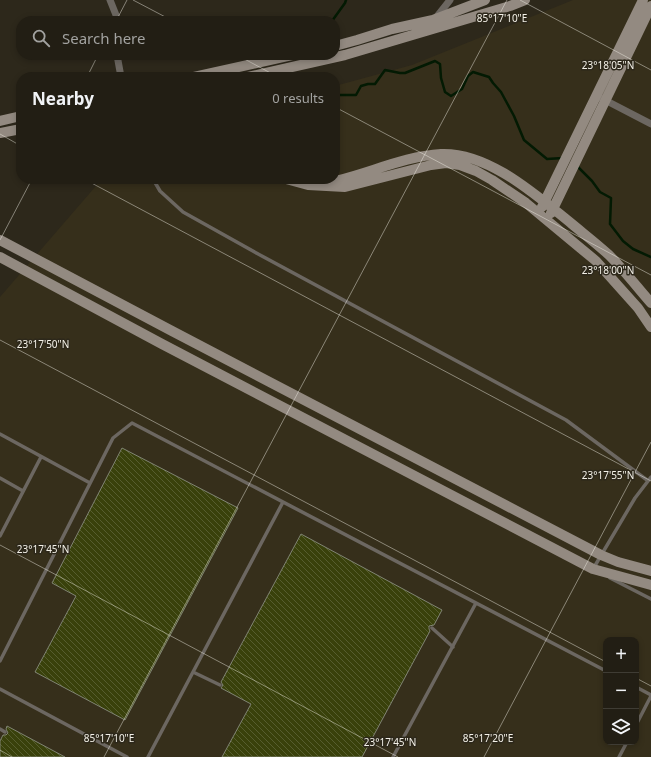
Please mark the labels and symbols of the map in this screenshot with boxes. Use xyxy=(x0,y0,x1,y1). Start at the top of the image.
text: 85°17'10"E xyxy=(477,11,527,25)
text: 23°18'05"N xyxy=(582,58,634,72)
text: 23°18'00"N xyxy=(582,263,634,277)
text: 23°17'50"N xyxy=(17,337,69,351)
text: 23°17'55"N xyxy=(582,468,634,482)
text: 23°17'45"N xyxy=(17,542,69,556)
text: 85°17'10"E xyxy=(84,731,134,745)
text: 85°17'20"E xyxy=(463,731,513,745)
text: 23°17'45"N xyxy=(364,735,416,749)

